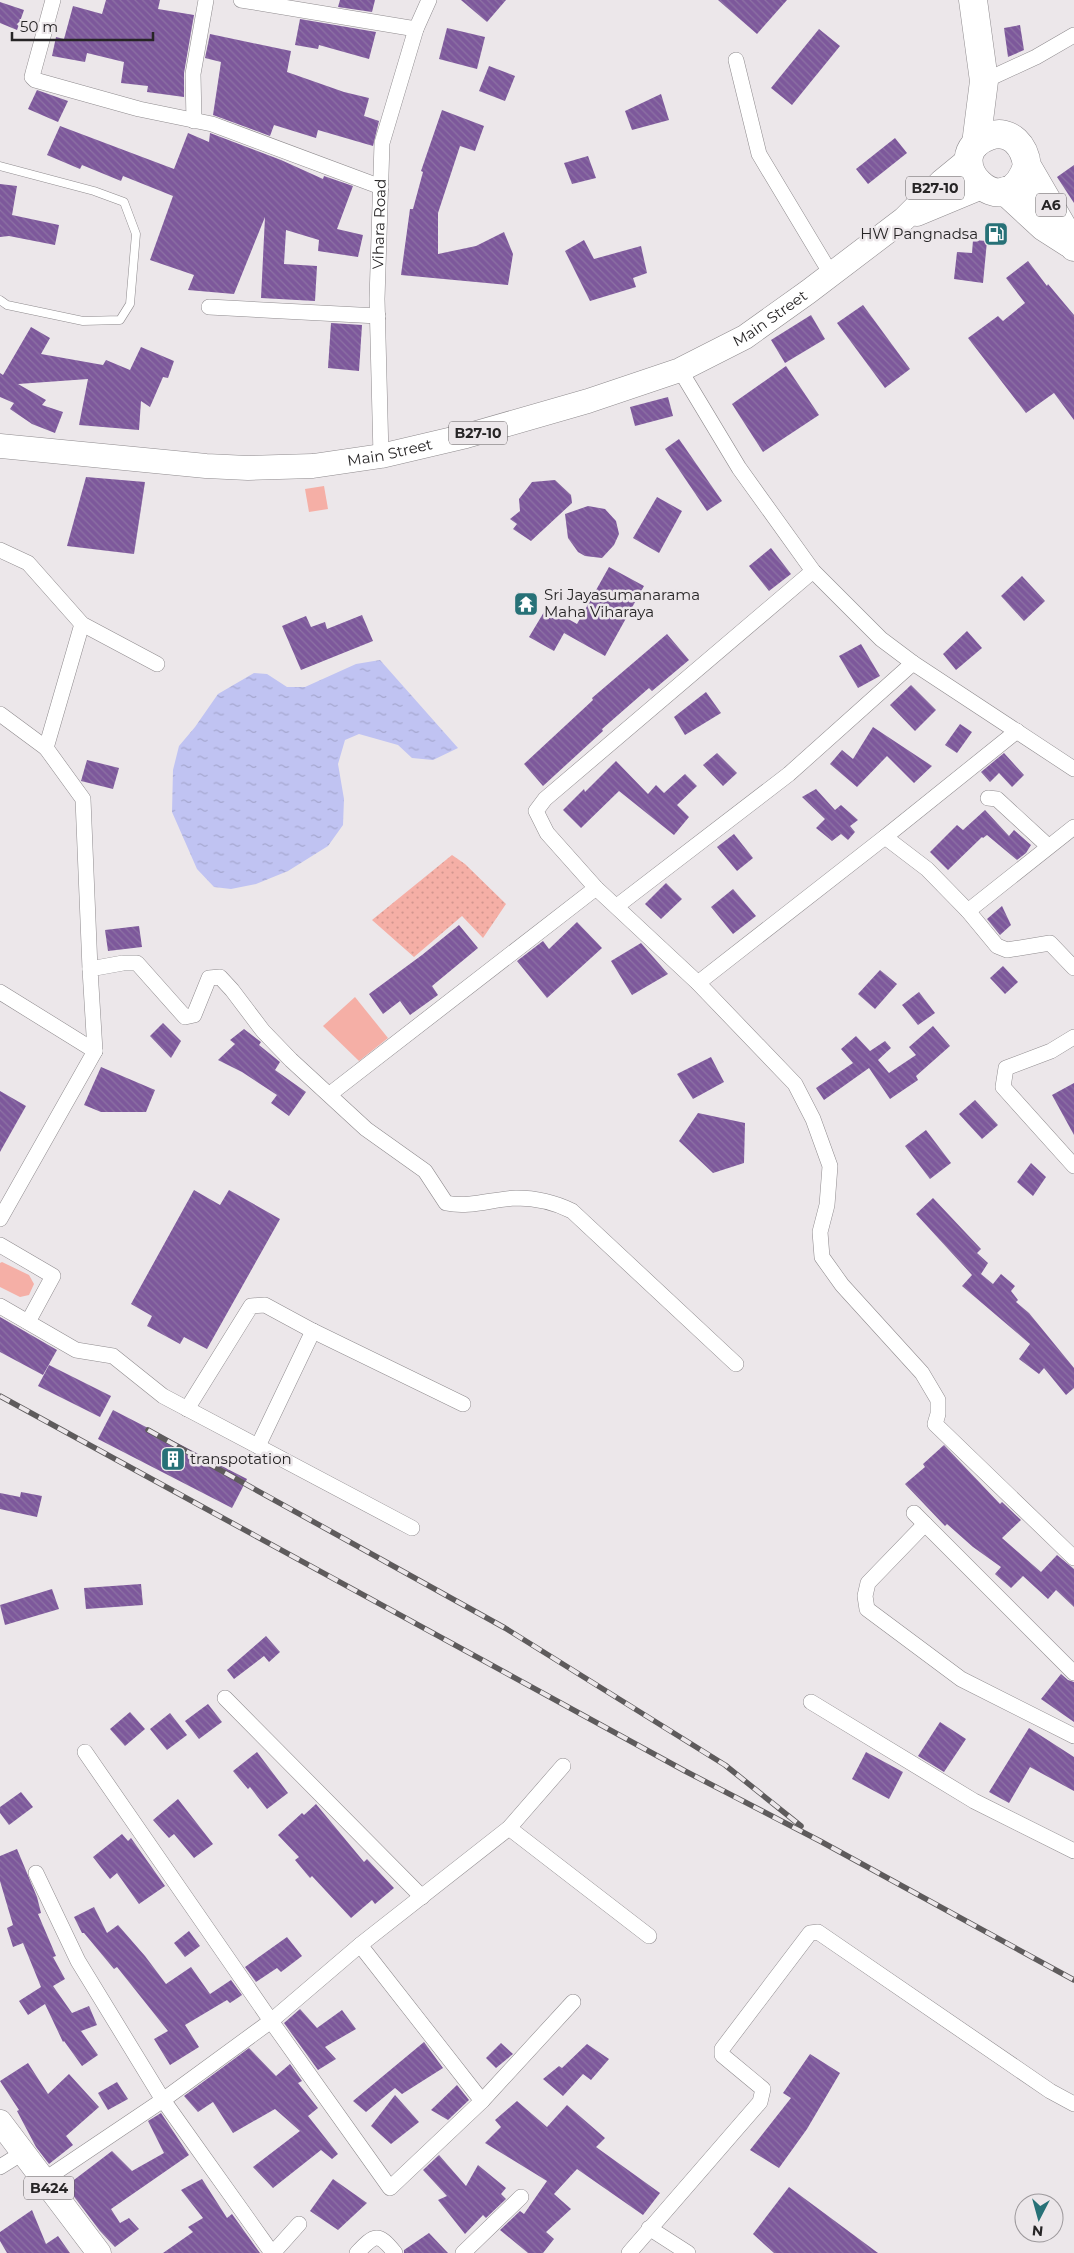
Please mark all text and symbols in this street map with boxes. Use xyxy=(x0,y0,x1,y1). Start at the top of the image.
scale bar xyxy=(12,10,154,42)
text: 50 m xyxy=(20,17,58,36)
road number: B27-10 xyxy=(906,177,964,200)
street label: Vihara Road xyxy=(368,178,390,270)
road number: A6 xyxy=(1036,194,1066,216)
fuel station icon: HW Pangnadsa xyxy=(983,221,1009,247)
place label: HW Pangnadsa xyxy=(860,224,978,243)
street label: Main Street xyxy=(729,286,811,351)
road number: B27-10 xyxy=(449,422,507,444)
street label: Main Street xyxy=(346,434,434,470)
place label: Sri Jayasumanarama Maha Viharaya xyxy=(544,585,700,621)
temple icon: Sri Jayasumanarama Maha Viharaya xyxy=(513,591,539,617)
building icon: transpotation xyxy=(160,1446,186,1472)
place label: transpotation xyxy=(190,1449,292,1468)
road number: B424 xyxy=(24,2176,74,2200)
north arrow xyxy=(1014,2193,1064,2243)
text: N xyxy=(1031,2221,1044,2240)

